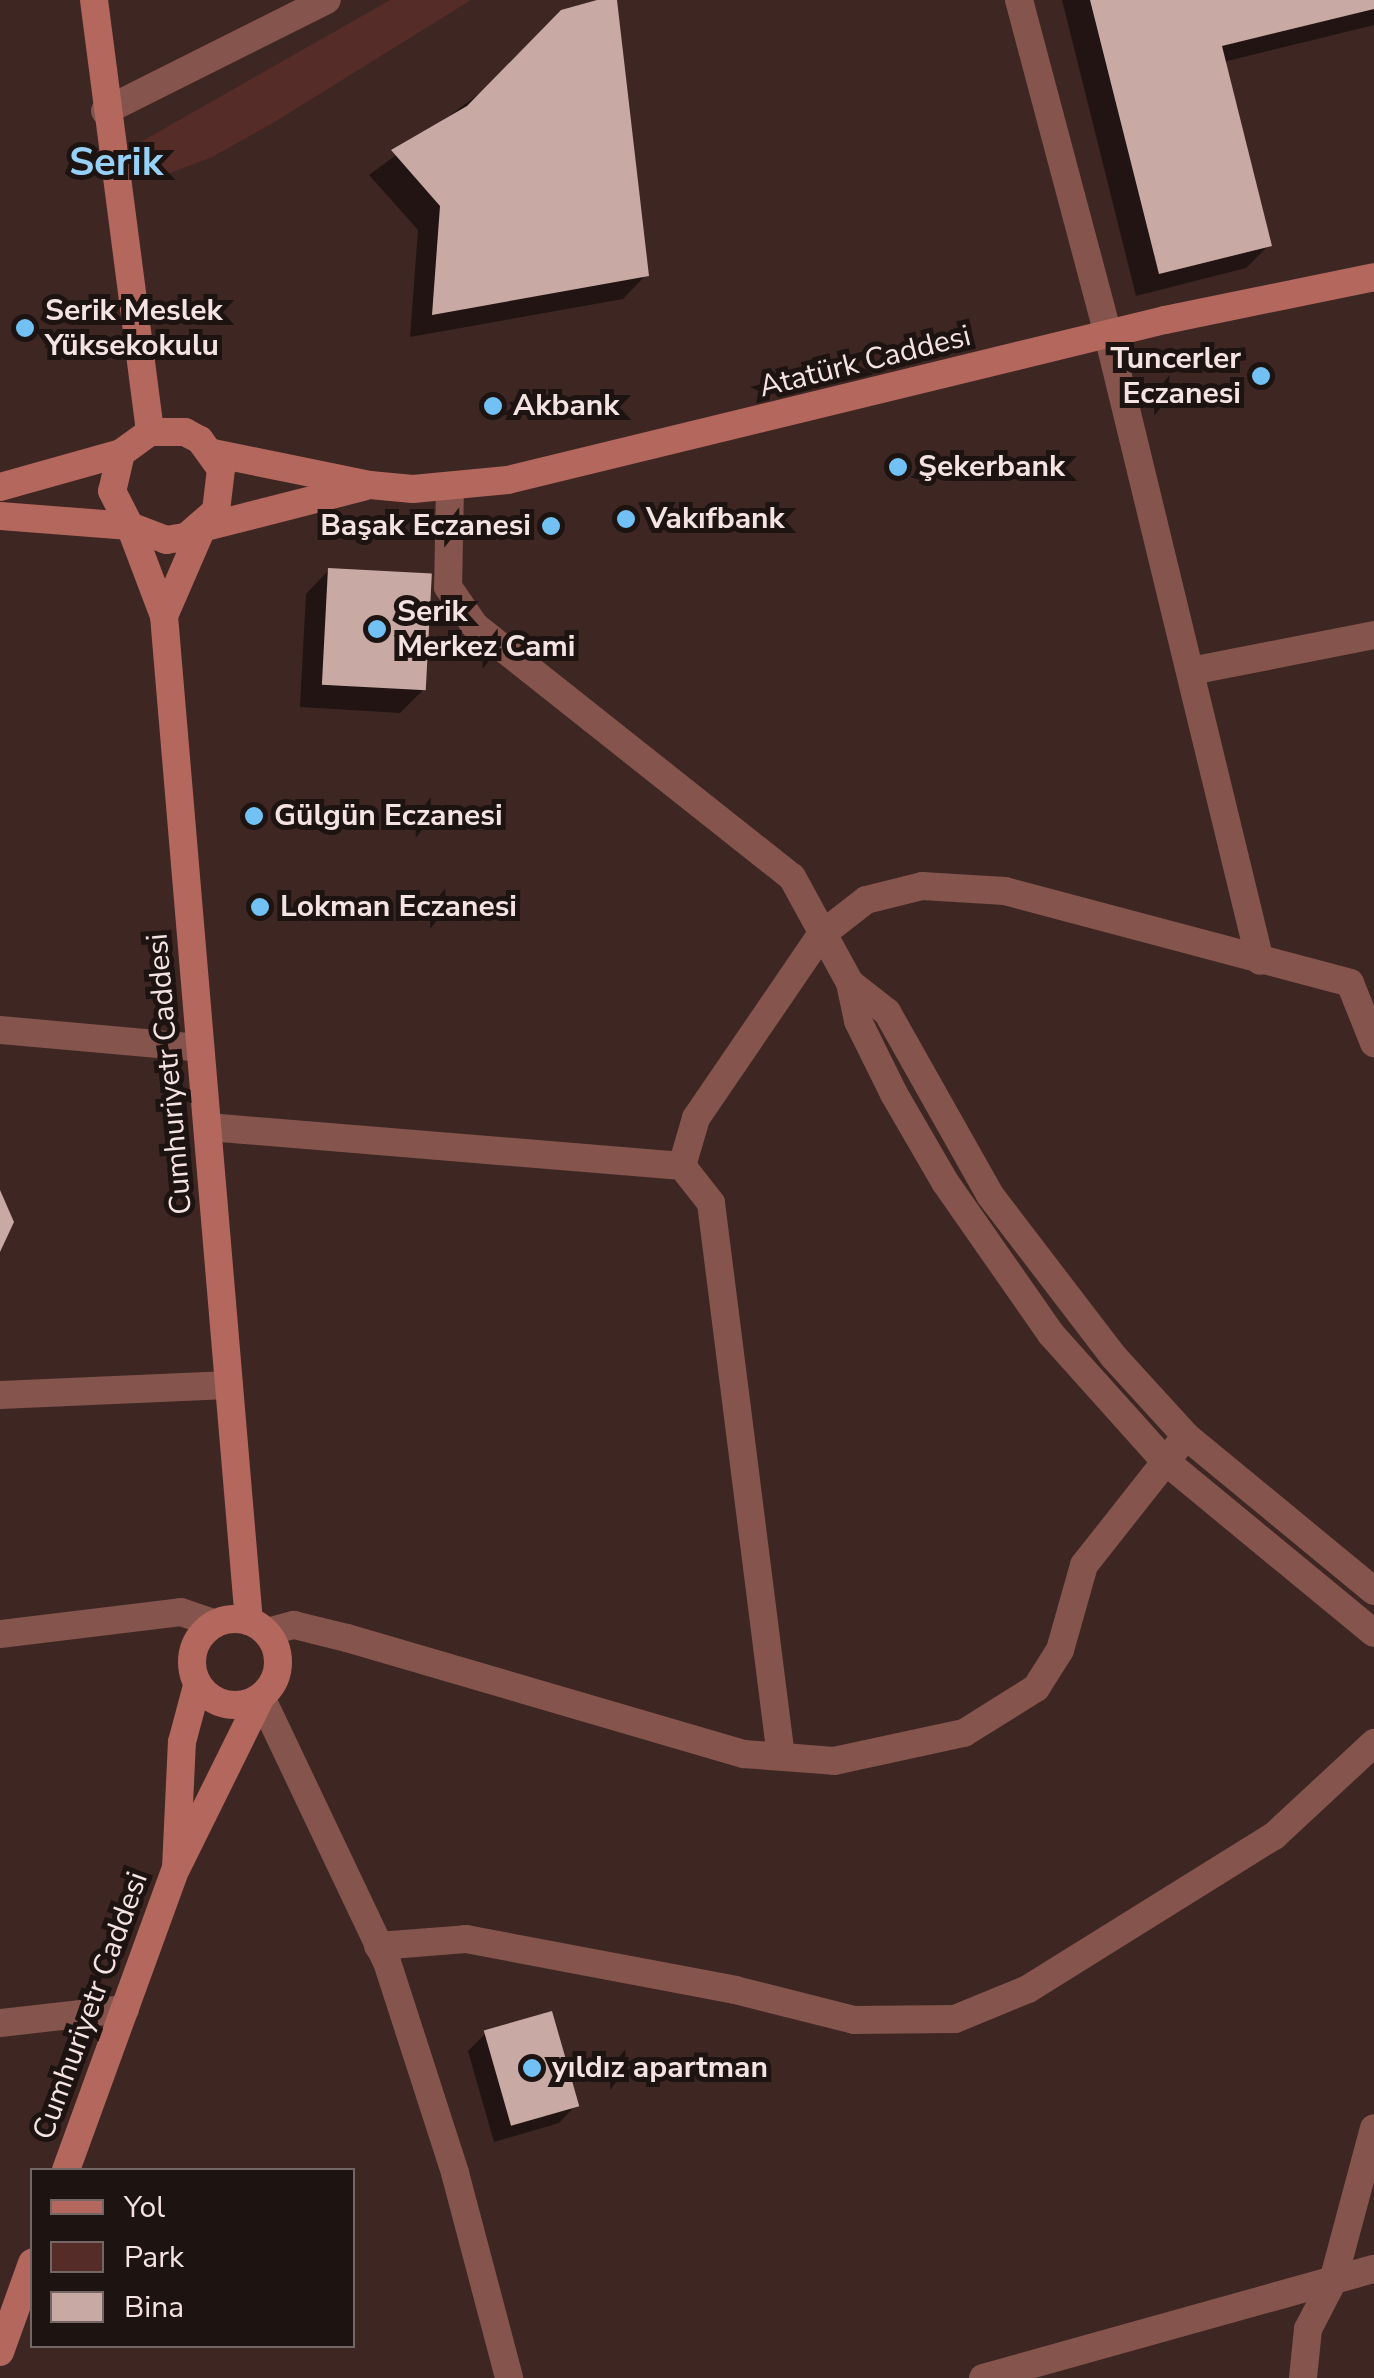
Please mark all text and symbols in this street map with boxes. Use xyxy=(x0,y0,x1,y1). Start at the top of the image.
district label: Serik xyxy=(69,138,163,186)
place label: Serik Meslek Yüksekokulu xyxy=(45,293,222,364)
marker: Serik Meslek Yüksekokulu xyxy=(14,317,36,339)
street label: Atatürk Caddesi xyxy=(756,318,974,406)
place label: Tuncerler Eczanesi xyxy=(1110,341,1241,412)
marker: Tuncerler Eczanesi xyxy=(1250,365,1272,387)
place label: Akbank xyxy=(513,388,619,424)
marker: Akbank xyxy=(482,395,504,417)
place label: Şekerbank xyxy=(918,449,1065,485)
marker: Şekerbank xyxy=(887,456,909,478)
place label: Vakıfbank xyxy=(646,501,785,537)
place label: Başak Eczanesi xyxy=(320,508,531,544)
marker: Vakıfbank xyxy=(615,508,637,530)
marker: Başak Eczanesi xyxy=(540,515,562,537)
place label: Serik Merkez Cami xyxy=(397,594,575,664)
marker: Serik Merkez Cami xyxy=(366,618,388,640)
place label: Gülgün Eczanesi xyxy=(274,798,503,834)
marker: Gülgün Eczanesi xyxy=(243,805,265,827)
place label: Lokman Eczanesi xyxy=(280,889,517,925)
marker: Lokman Eczanesi xyxy=(249,896,271,918)
street label: Cumhuriyetr Caddesi xyxy=(140,932,200,1216)
street label: Cumhuriyetr Caddesi xyxy=(26,1867,156,2145)
place label: yıldız apartman xyxy=(552,2050,768,2086)
marker: yıldız apartman xyxy=(521,2057,543,2079)
legend xyxy=(30,2168,355,2348)
text: Yol xyxy=(124,2187,165,2228)
text: Park xyxy=(124,2237,184,2278)
text: Bina xyxy=(124,2287,184,2328)

